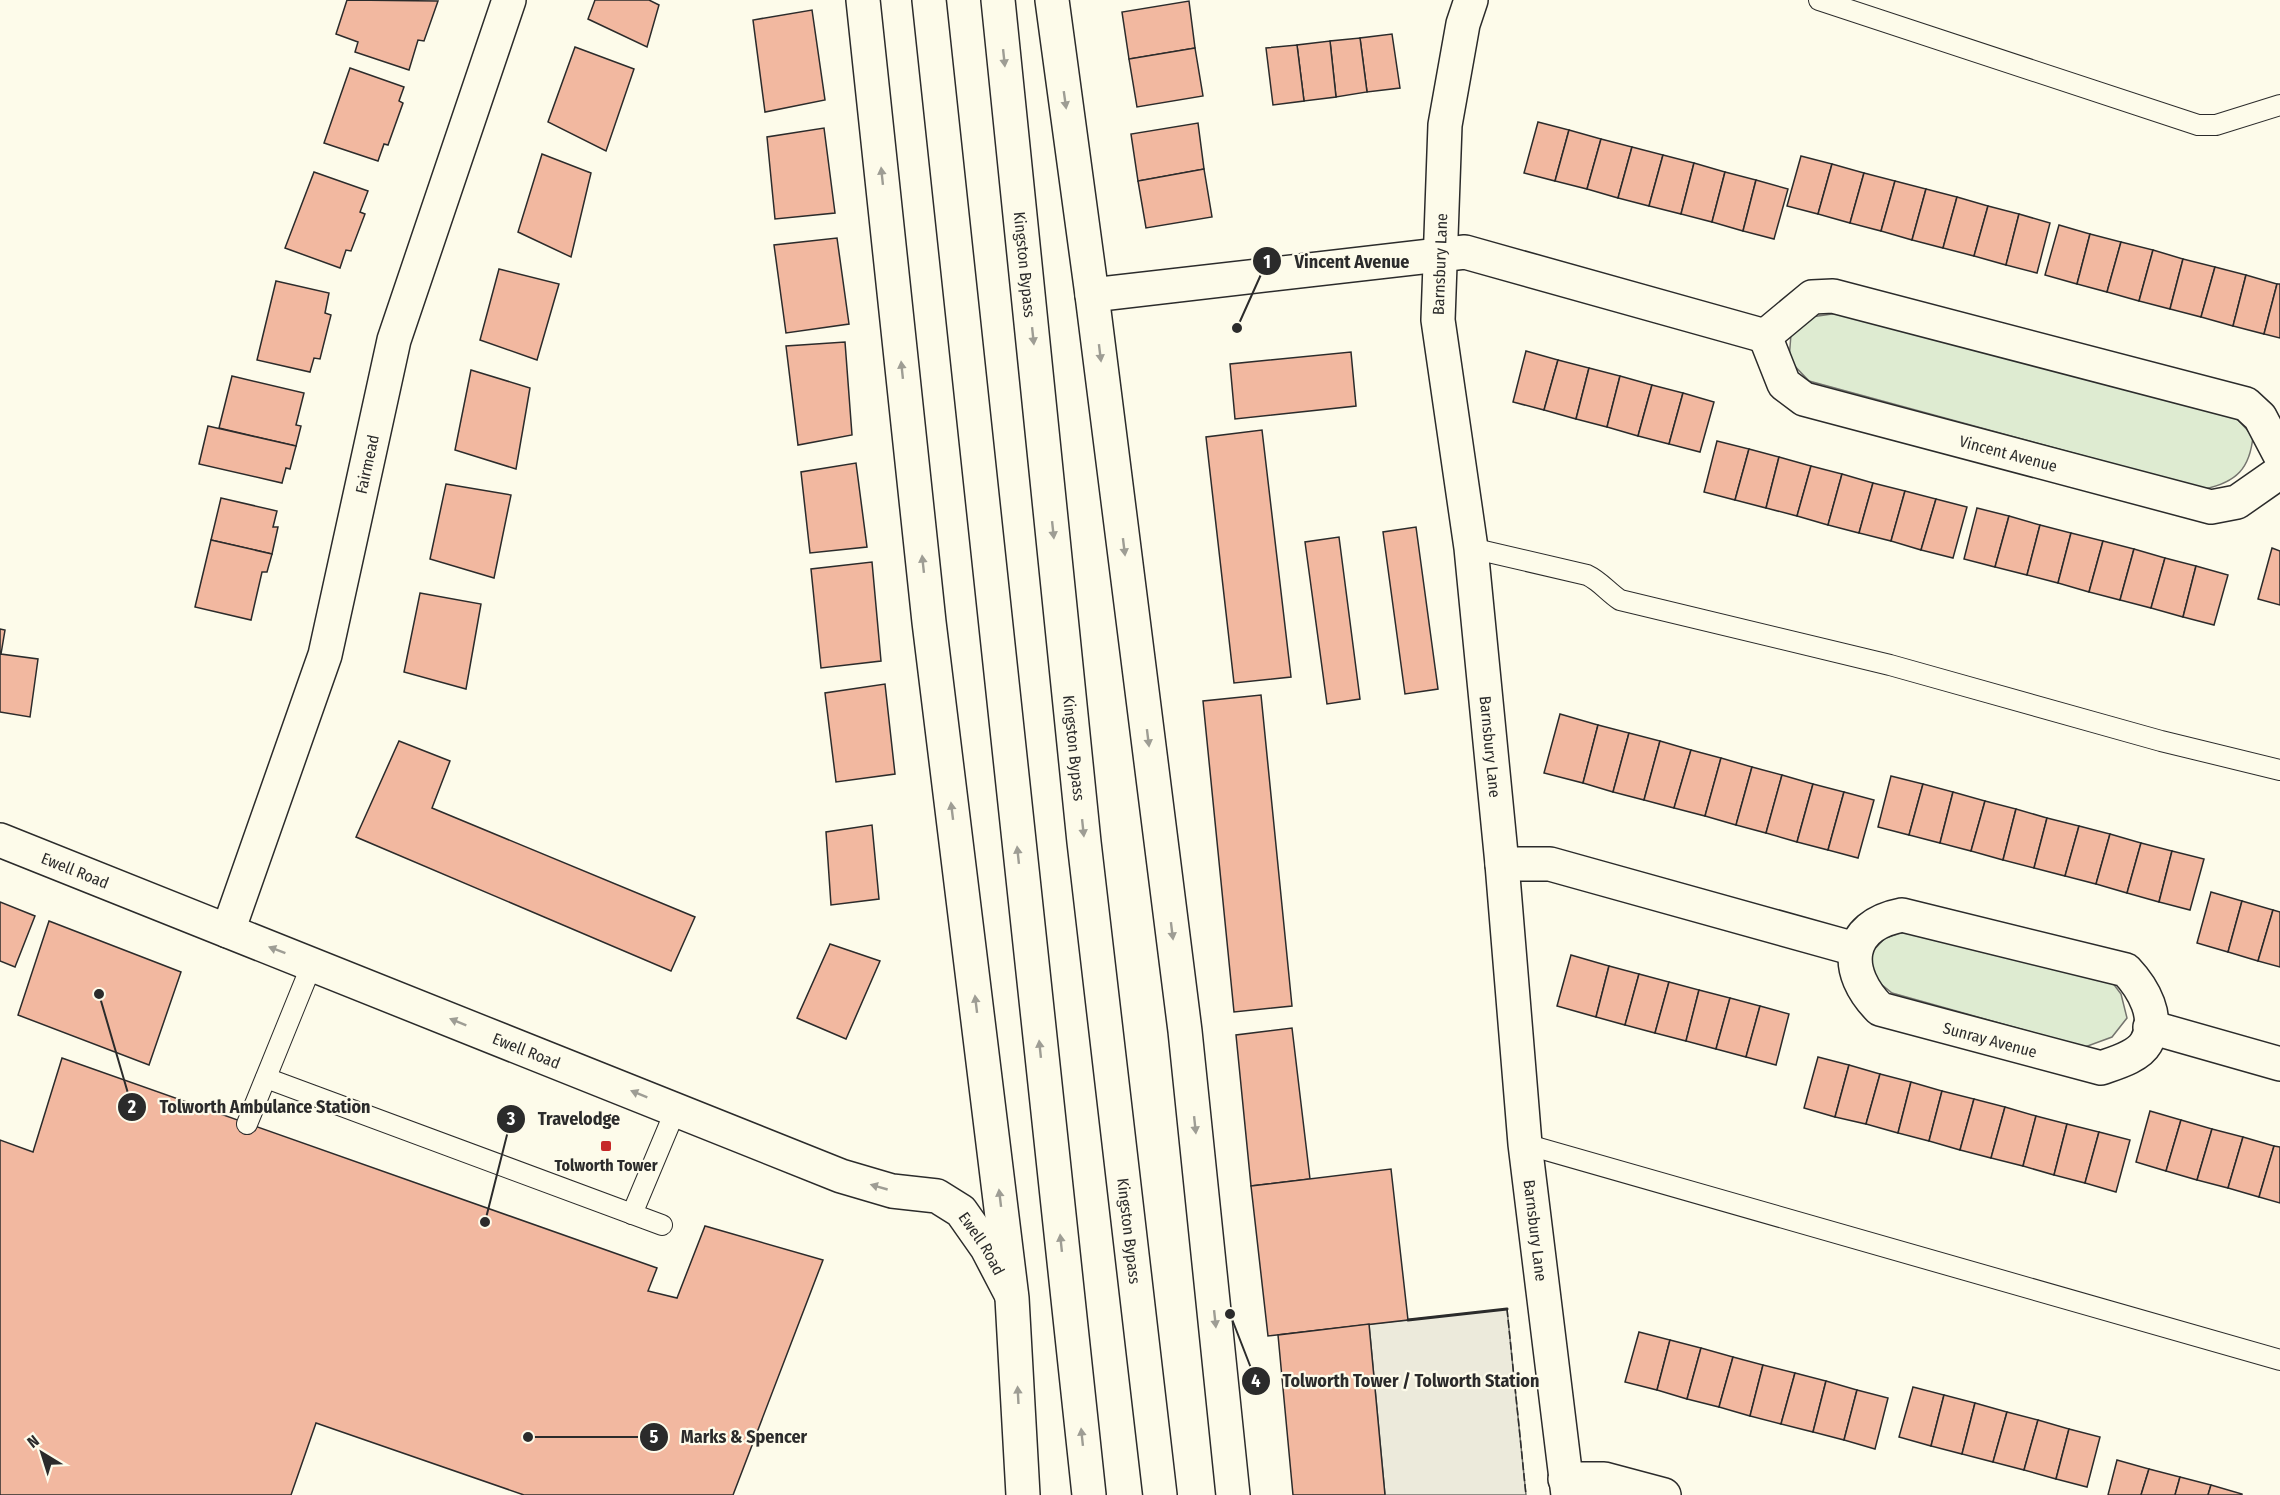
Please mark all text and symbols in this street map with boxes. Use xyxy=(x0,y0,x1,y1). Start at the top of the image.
one-way arrow xyxy=(1000,49,1009,68)
one-way arrow xyxy=(1061,90,1070,109)
one-way arrow xyxy=(877,167,887,186)
street label: Kingston Bypass xyxy=(1010,211,1040,319)
street label: Barnsbury Lane xyxy=(1429,213,1451,315)
callout: Vincent Avenue xyxy=(1252,243,1421,279)
text: 1 xyxy=(1263,251,1271,273)
text: Vincent Avenue xyxy=(1294,251,1409,273)
one-way arrow xyxy=(1029,326,1038,345)
one-way arrow xyxy=(1095,344,1104,363)
one-way arrow xyxy=(897,360,907,379)
street label: Vincent Avenue xyxy=(1957,431,2059,475)
street label: Fairmead xyxy=(351,433,383,495)
one-way arrow xyxy=(1048,520,1058,539)
one-way arrow xyxy=(1119,537,1128,556)
one-way arrow xyxy=(918,554,928,573)
street label: Kingston Bypass xyxy=(1060,694,1089,802)
street label: Barnsbury Lane xyxy=(1476,695,1505,798)
one-way arrow xyxy=(1143,728,1153,747)
one-way arrow xyxy=(948,801,957,820)
one-way arrow xyxy=(1078,819,1088,838)
one-way arrow xyxy=(1014,846,1023,865)
street label: Ewell Road xyxy=(39,848,112,892)
one-way arrow xyxy=(1168,922,1177,941)
one-way arrow xyxy=(267,945,285,955)
one-way arrow xyxy=(972,995,981,1014)
one-way arrow xyxy=(449,1017,467,1026)
street label: Sunray Avenue xyxy=(1941,1018,2039,1062)
street label: Ewell Road xyxy=(490,1028,563,1072)
one-way arrow xyxy=(1035,1040,1045,1059)
callout: Tolworth Ambulance Station xyxy=(117,1089,383,1125)
one-way arrow xyxy=(630,1089,648,1098)
text: 2 xyxy=(127,1096,136,1118)
text: Tolworth Ambulance Station xyxy=(159,1096,371,1118)
callout: Travelodge xyxy=(496,1101,632,1137)
text: 3 xyxy=(506,1108,516,1130)
text: Travelodge xyxy=(538,1108,620,1130)
one-way arrow xyxy=(1190,1115,1200,1134)
marker: Tolworth Tower xyxy=(599,1139,613,1153)
place label: Tolworth Tower xyxy=(554,1156,658,1175)
street label: Kingston Bypass xyxy=(1114,1177,1145,1285)
street label: Barnsbury Lane xyxy=(1520,1179,1551,1282)
one-way arrow xyxy=(870,1182,888,1191)
one-way arrow xyxy=(995,1188,1005,1207)
street label: Ewell Road xyxy=(955,1208,1009,1278)
one-way arrow xyxy=(1056,1233,1066,1252)
one-way arrow xyxy=(1210,1309,1220,1328)
callout: Tolworth Tower / Tolworth Station xyxy=(1241,1363,1551,1399)
text: 4 xyxy=(1251,1370,1261,1392)
text: Tolworth Tower / Tolworth Station xyxy=(1283,1370,1539,1392)
one-way arrow xyxy=(1013,1385,1023,1404)
callout: Marks & Spencer xyxy=(639,1419,819,1455)
north arrow xyxy=(12,1423,72,1483)
text: 5 xyxy=(650,1426,659,1448)
text: Marks & Spencer xyxy=(681,1426,808,1448)
one-way arrow xyxy=(1078,1427,1087,1446)
text: N xyxy=(23,1431,43,1452)

